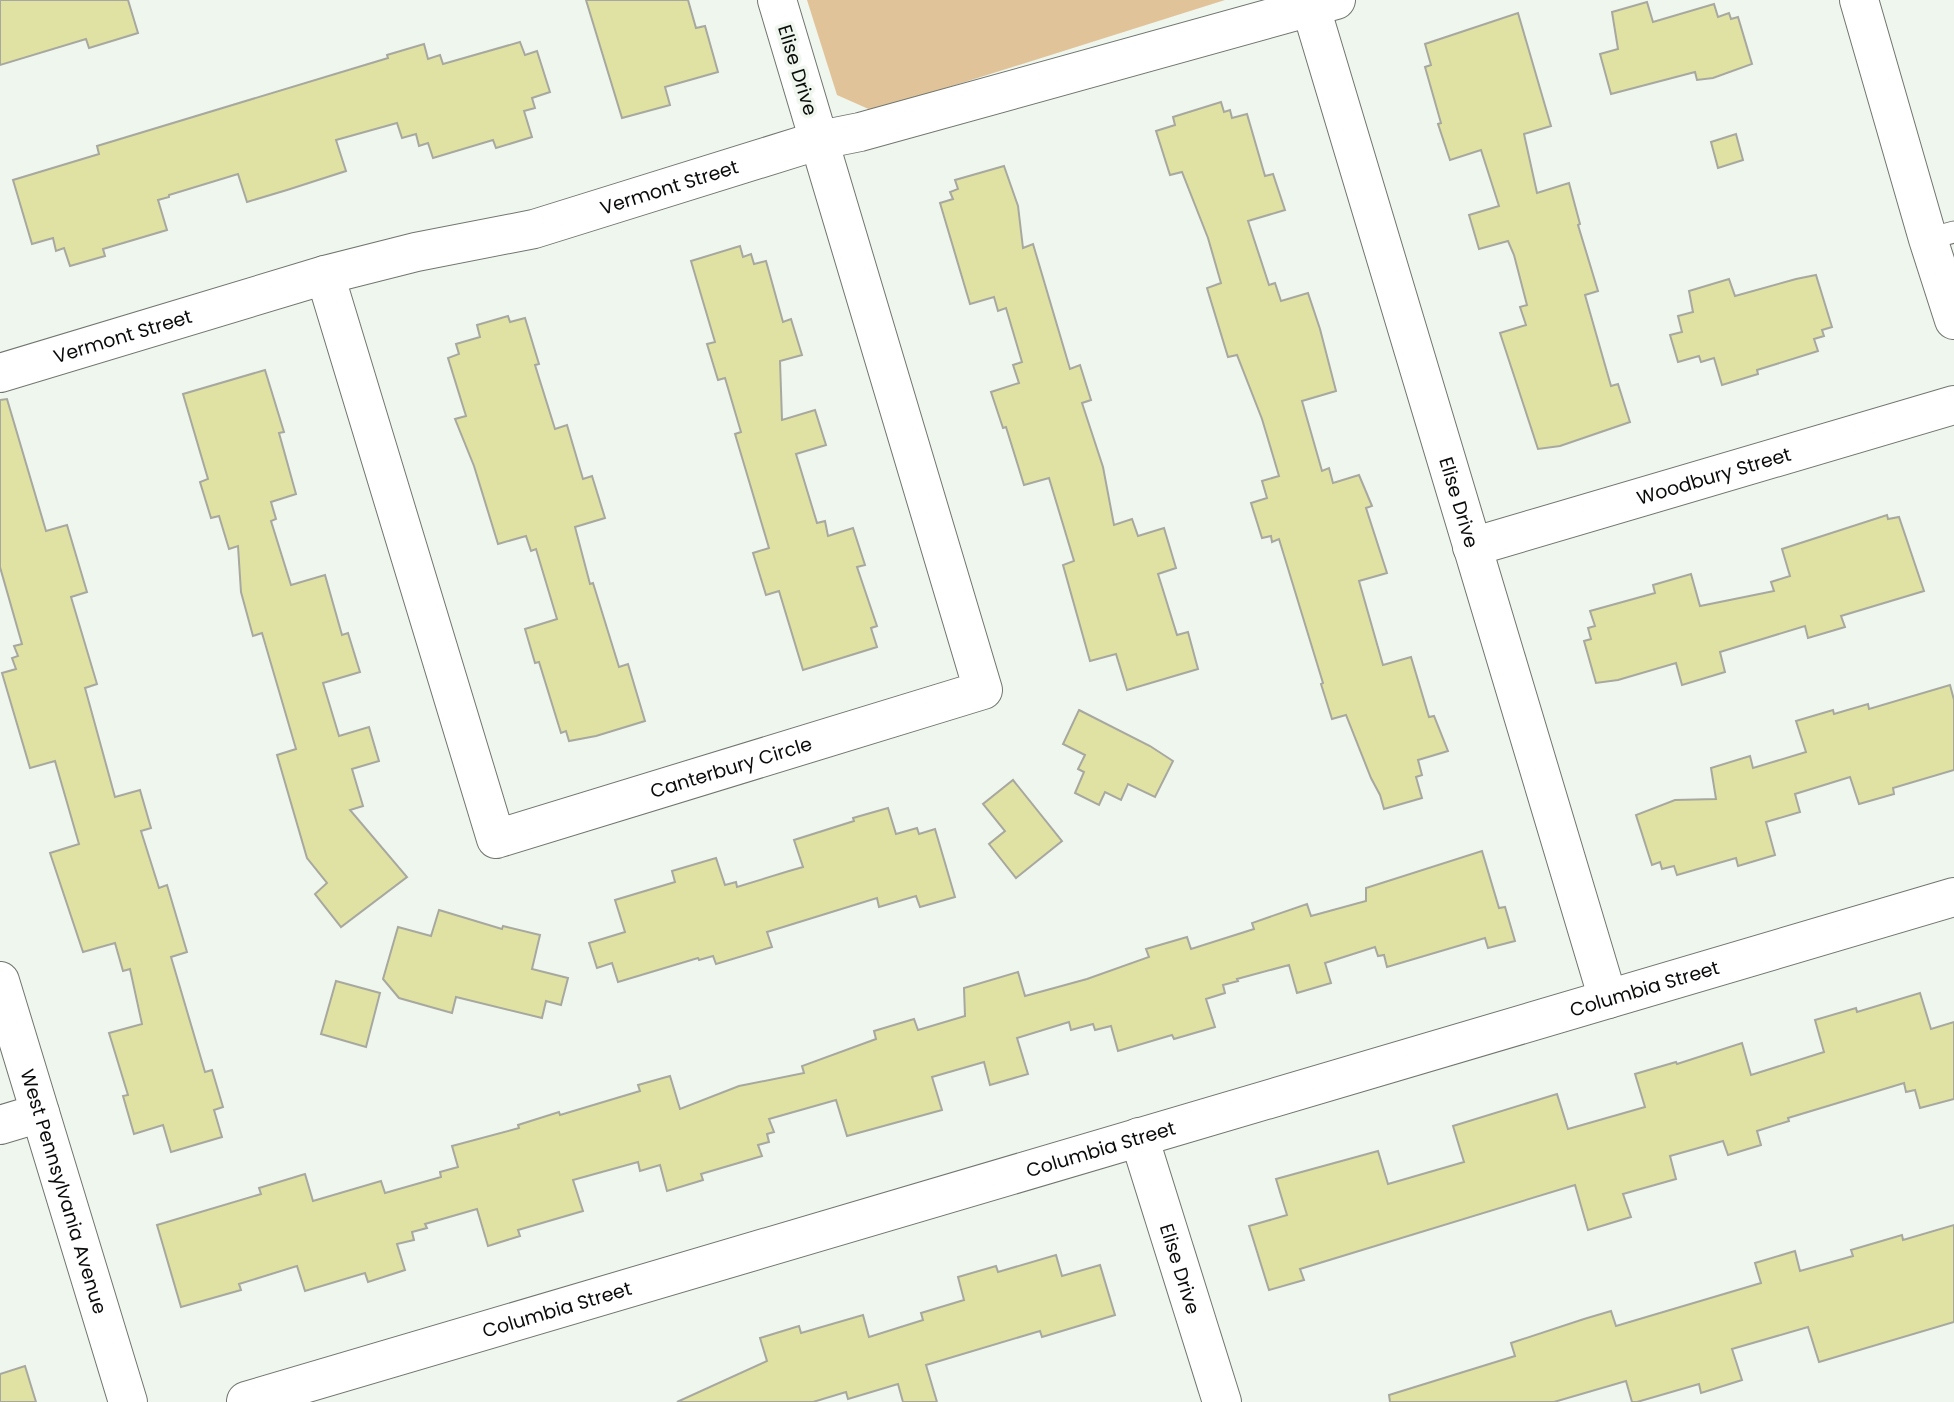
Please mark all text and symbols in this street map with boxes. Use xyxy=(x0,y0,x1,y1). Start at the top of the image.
street label: Elise Drive xyxy=(771,21,824,119)
street label: Vermont Street xyxy=(597,153,742,222)
street label: Vermont Street xyxy=(50,303,195,370)
street label: Woodbury Street xyxy=(1634,441,1794,512)
street label: Elise Drive xyxy=(1432,454,1485,551)
street label: Canterbury Circle xyxy=(647,730,815,805)
street label: Columbia Street xyxy=(1567,954,1722,1024)
street label: West Pennsylvania Avenue xyxy=(14,1066,113,1317)
street label: Columbia Street xyxy=(1023,1114,1179,1184)
street label: Elise Drive xyxy=(1153,1220,1207,1318)
street label: Columbia Street xyxy=(479,1275,635,1345)

